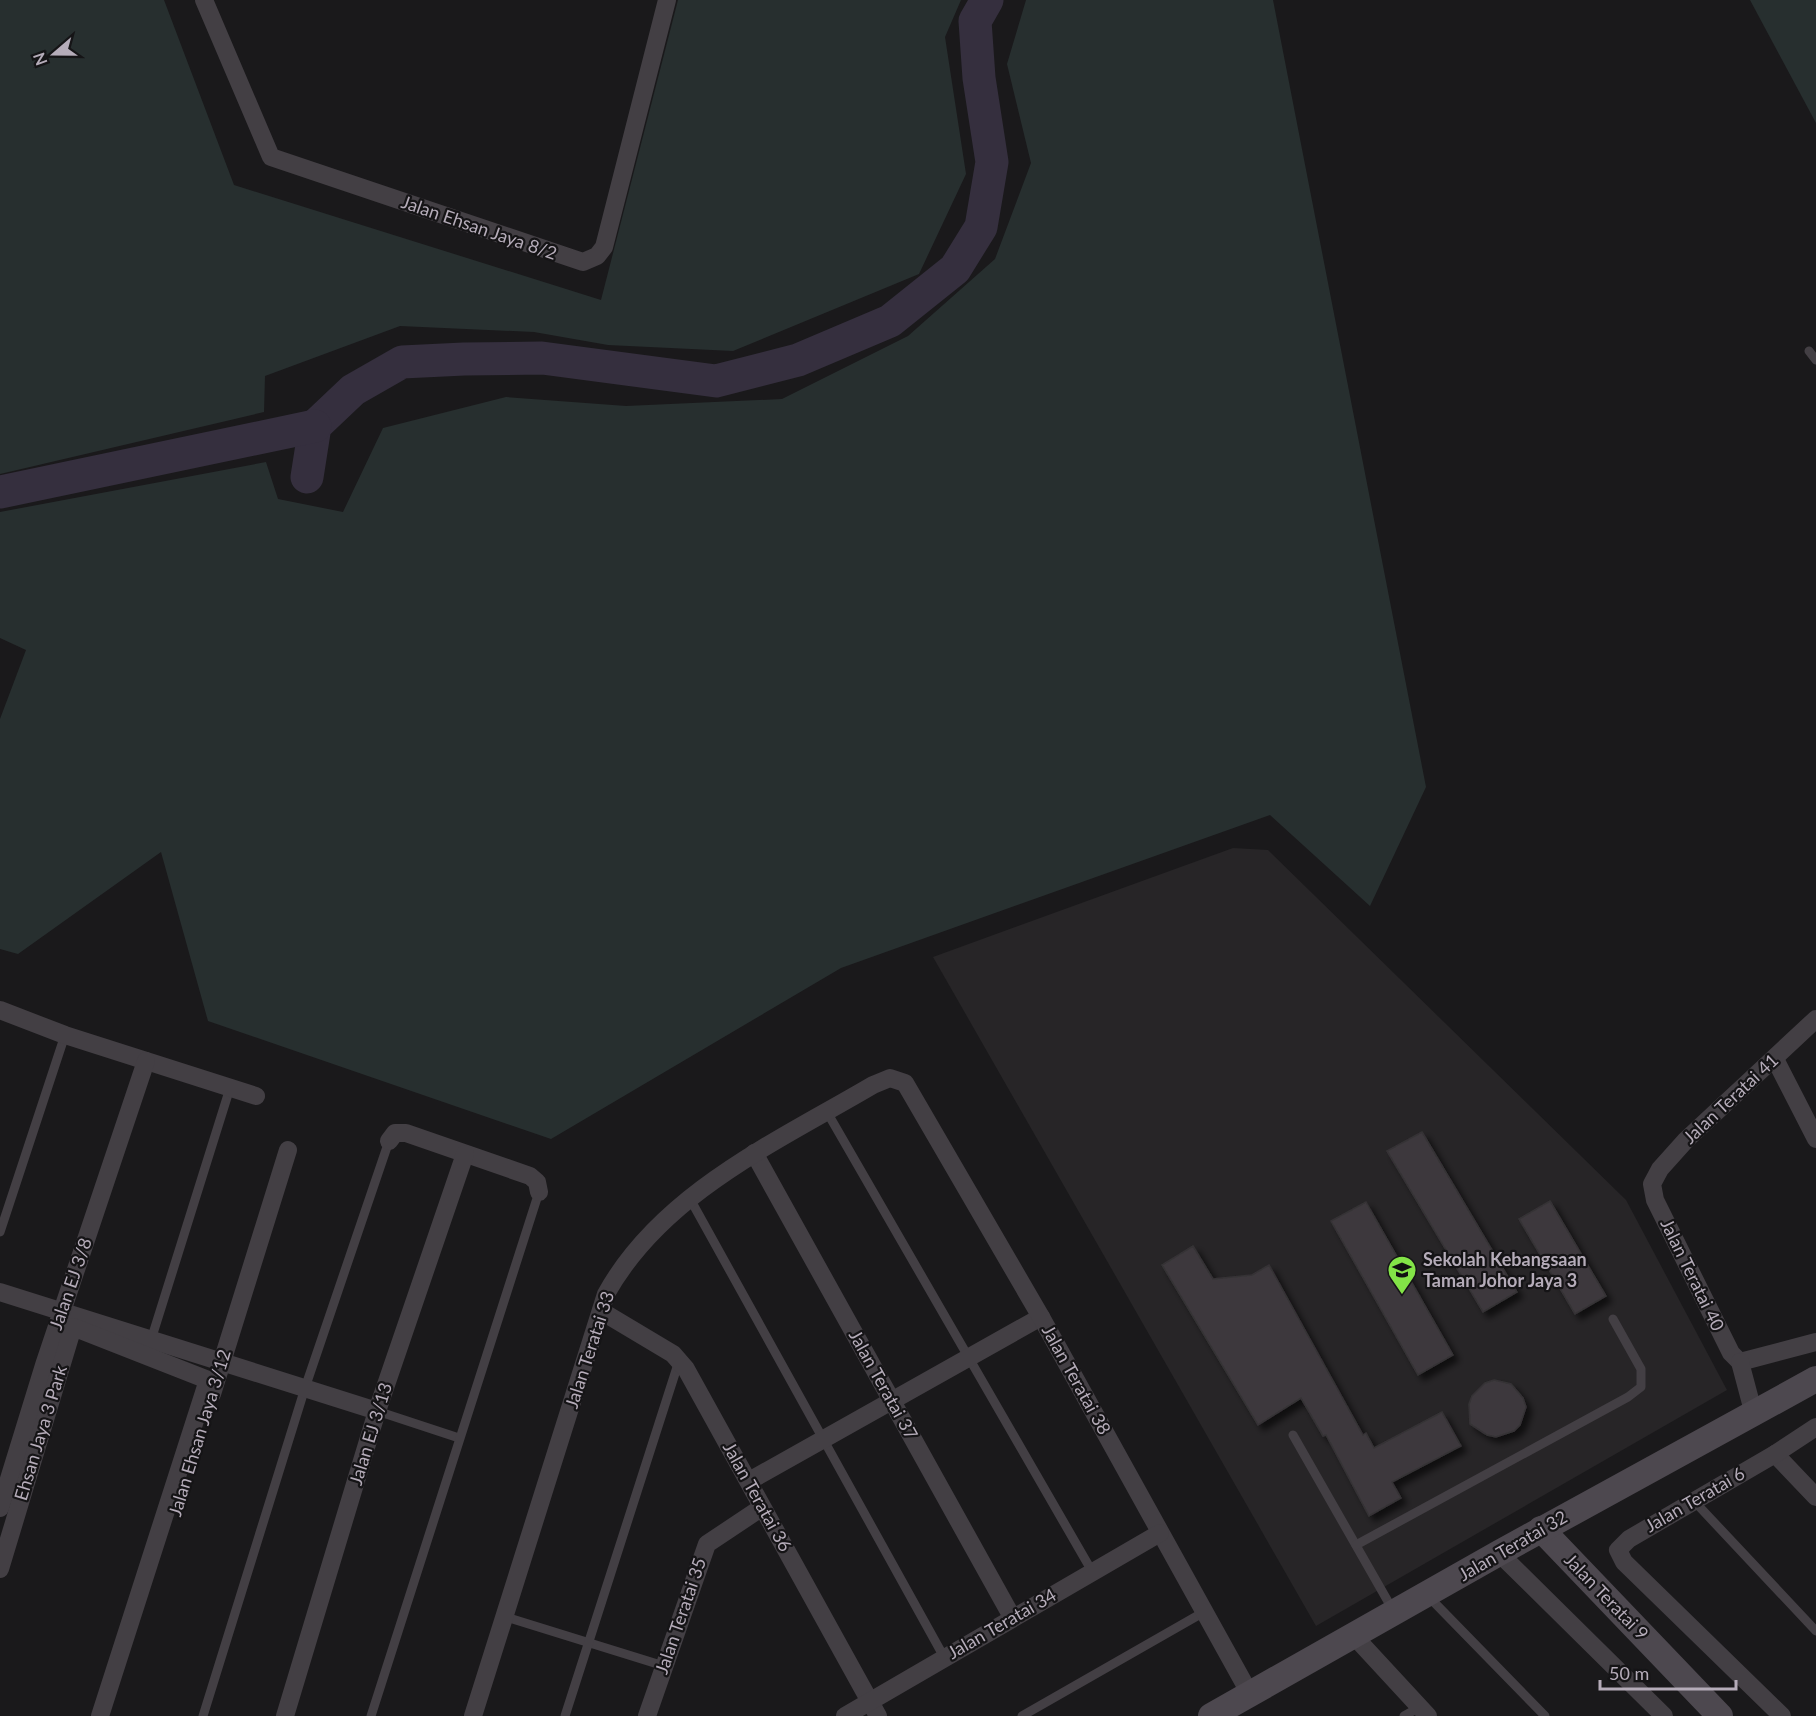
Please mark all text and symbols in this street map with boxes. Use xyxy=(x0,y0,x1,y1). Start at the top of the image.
north arrow xyxy=(24,24,84,84)
text: N xyxy=(28,50,50,68)
street label: Jalan Ehsan Jaya 8/2 xyxy=(399,190,560,264)
street label: Jalan Teratai 41 xyxy=(1678,1049,1782,1148)
street label: Jalan Teratai 40 xyxy=(1656,1215,1730,1334)
street label: Jalan EJ 3/8 xyxy=(44,1235,96,1332)
place label: Sekolah Kebangsaan Taman Johor Jaya 3 xyxy=(1423,1248,1587,1291)
school or university icon: Sekolah Kebangsaan Taman Johor Jaya 3 xyxy=(1386,1254,1418,1296)
street label: Jalan Teratai 33 xyxy=(560,1288,618,1411)
street label: Jalan Teratai 38 xyxy=(1038,1321,1116,1438)
street label: Jalan Teratai 37 xyxy=(845,1326,923,1443)
street label: Jalan Ehsan Jaya 3/12 xyxy=(163,1347,235,1519)
street label: Ehsan Jaya 3 Park xyxy=(9,1362,71,1503)
street label: Jalan EJ 3/13 xyxy=(344,1380,396,1488)
street label: Jalan Teratai 36 xyxy=(719,1438,797,1555)
street label: Jalan Teratai 6 xyxy=(1641,1462,1748,1537)
street label: Jalan Teratai 32 xyxy=(1454,1505,1571,1585)
street label: Jalan Teratai 9 xyxy=(1560,1549,1653,1644)
street label: Jalan Teratai 35 xyxy=(650,1554,710,1677)
street label: Jalan Teratai 34 xyxy=(943,1583,1060,1663)
scale bar xyxy=(1600,1653,1736,1691)
text: 50 m xyxy=(1609,1662,1649,1684)

